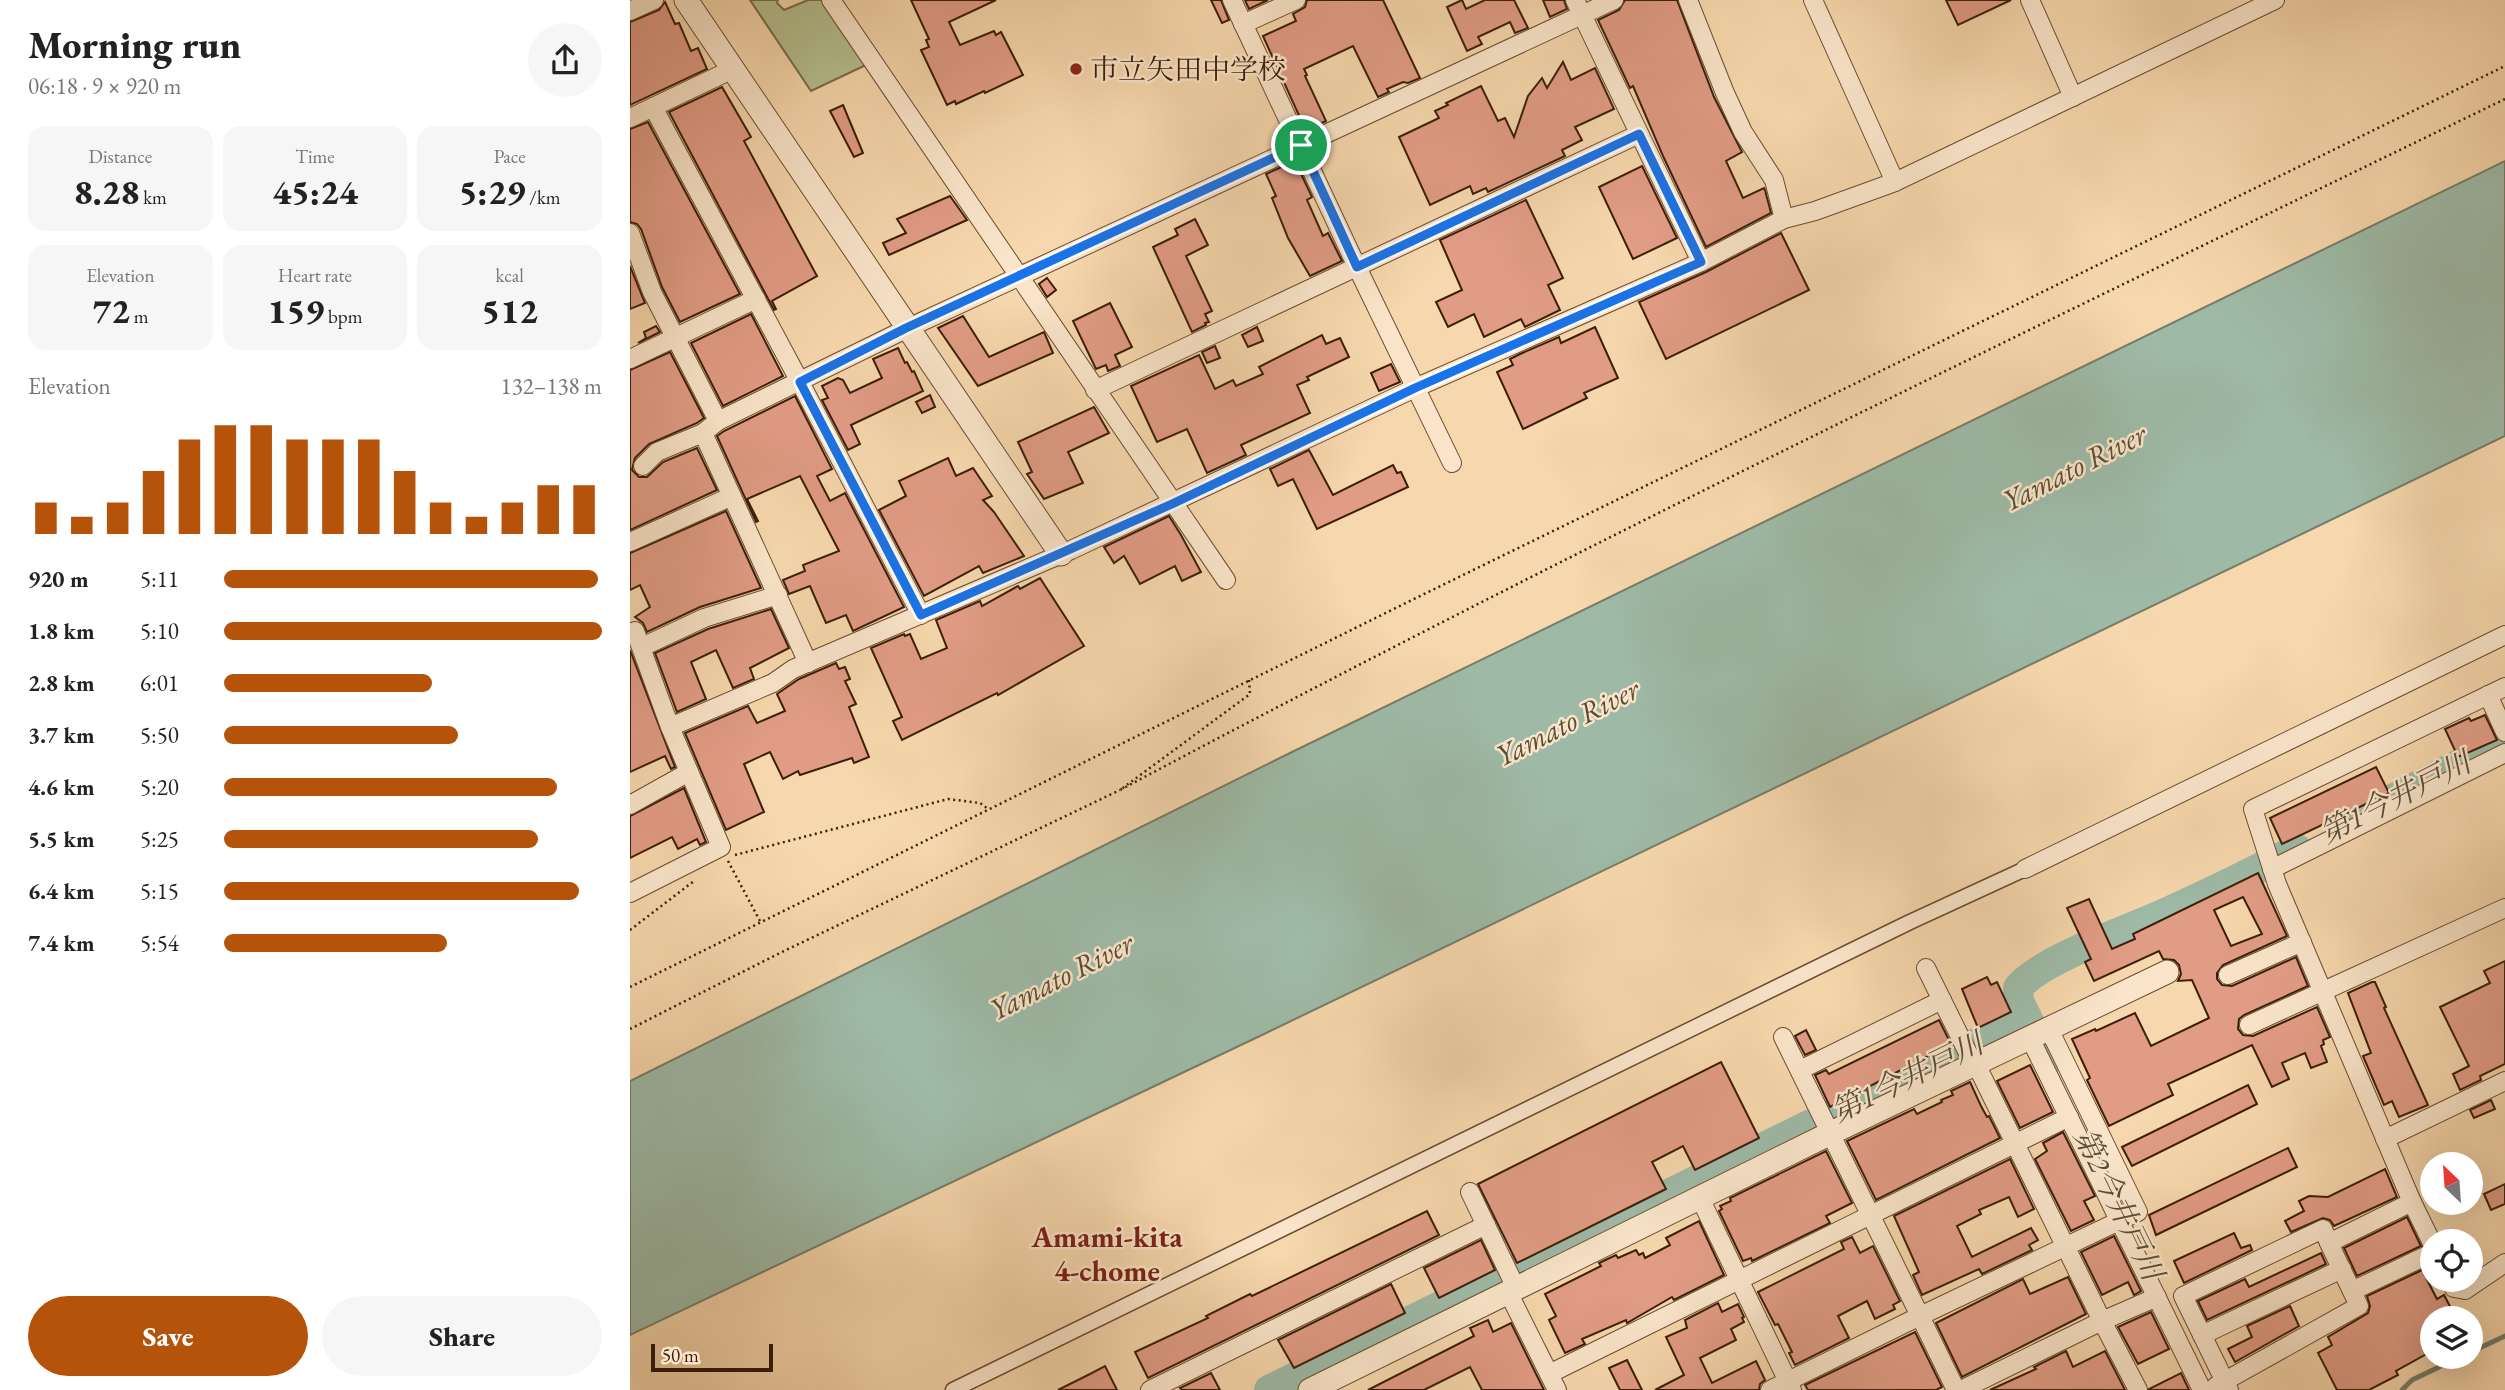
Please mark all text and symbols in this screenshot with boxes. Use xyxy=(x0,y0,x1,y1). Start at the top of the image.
text: Morning run xyxy=(28,20,241,69)
button: share xyxy=(528,23,602,97)
place label: 市立矢田中学校 xyxy=(1090,51,1286,87)
marker: 市立矢田中学校 xyxy=(1068,61,1084,77)
text: 06:18 · 9 × 920 m xyxy=(28,71,181,101)
pin xyxy=(1271,115,1331,175)
icon: arrive xyxy=(1282,126,1320,164)
text: Distance xyxy=(89,144,152,169)
text: Time xyxy=(295,144,335,169)
text: Pace xyxy=(494,144,526,169)
text: 8.28 xyxy=(74,169,139,214)
text: 45:24 xyxy=(272,169,358,214)
text: 5:29 xyxy=(459,169,526,214)
text: km xyxy=(139,185,167,210)
text: /km xyxy=(526,185,561,210)
text: Elevation xyxy=(86,263,155,288)
text: Heart rate xyxy=(278,263,352,288)
text: kcal xyxy=(495,263,524,288)
text: 72 xyxy=(92,288,130,333)
text: 159 xyxy=(268,288,324,333)
text: 512 xyxy=(481,288,538,333)
text: m xyxy=(130,304,149,329)
text: bpm xyxy=(324,304,362,329)
text: Elevation xyxy=(28,371,111,401)
text: 132–138 m xyxy=(501,371,602,401)
water label: Yamato River xyxy=(1995,413,2154,520)
text: 920 m xyxy=(28,564,89,594)
text: 5:11 xyxy=(140,564,179,594)
text: 1.8 km xyxy=(28,616,95,646)
text: 5:10 xyxy=(140,616,179,646)
text: 2.8 km xyxy=(28,668,95,698)
text: 6:01 xyxy=(140,668,179,698)
water label: Yamato River xyxy=(1488,668,1647,775)
text: 3.7 km xyxy=(28,720,95,750)
text: 5:50 xyxy=(140,720,179,750)
water label: 第1今井戸川 xyxy=(2313,741,2480,852)
text: 4.6 km xyxy=(28,772,95,802)
text: 5:20 xyxy=(140,772,179,802)
text: 5.5 km xyxy=(28,824,95,854)
text: 5:25 xyxy=(140,824,179,854)
text: 6.4 km xyxy=(28,876,95,906)
text: 5:15 xyxy=(140,876,179,906)
water label: Yamato River xyxy=(982,922,1141,1029)
text: 7.4 km xyxy=(28,928,95,958)
text: 5:54 xyxy=(140,928,179,958)
water label: 第1今井戸川 xyxy=(1825,1022,1992,1131)
water label: 第2今井戸川 xyxy=(2065,1122,2174,1289)
north arrow xyxy=(2420,1152,2483,1214)
map controls xyxy=(2420,1152,2483,1369)
district label: Amami-kita 4-chome xyxy=(1030,1217,1183,1290)
button: locate xyxy=(2420,1229,2483,1292)
button: Save xyxy=(28,1296,308,1376)
button: Share xyxy=(322,1296,602,1376)
button: layers xyxy=(2420,1306,2483,1369)
scale bar xyxy=(651,1341,774,1373)
text: 50 m xyxy=(662,1343,699,1368)

